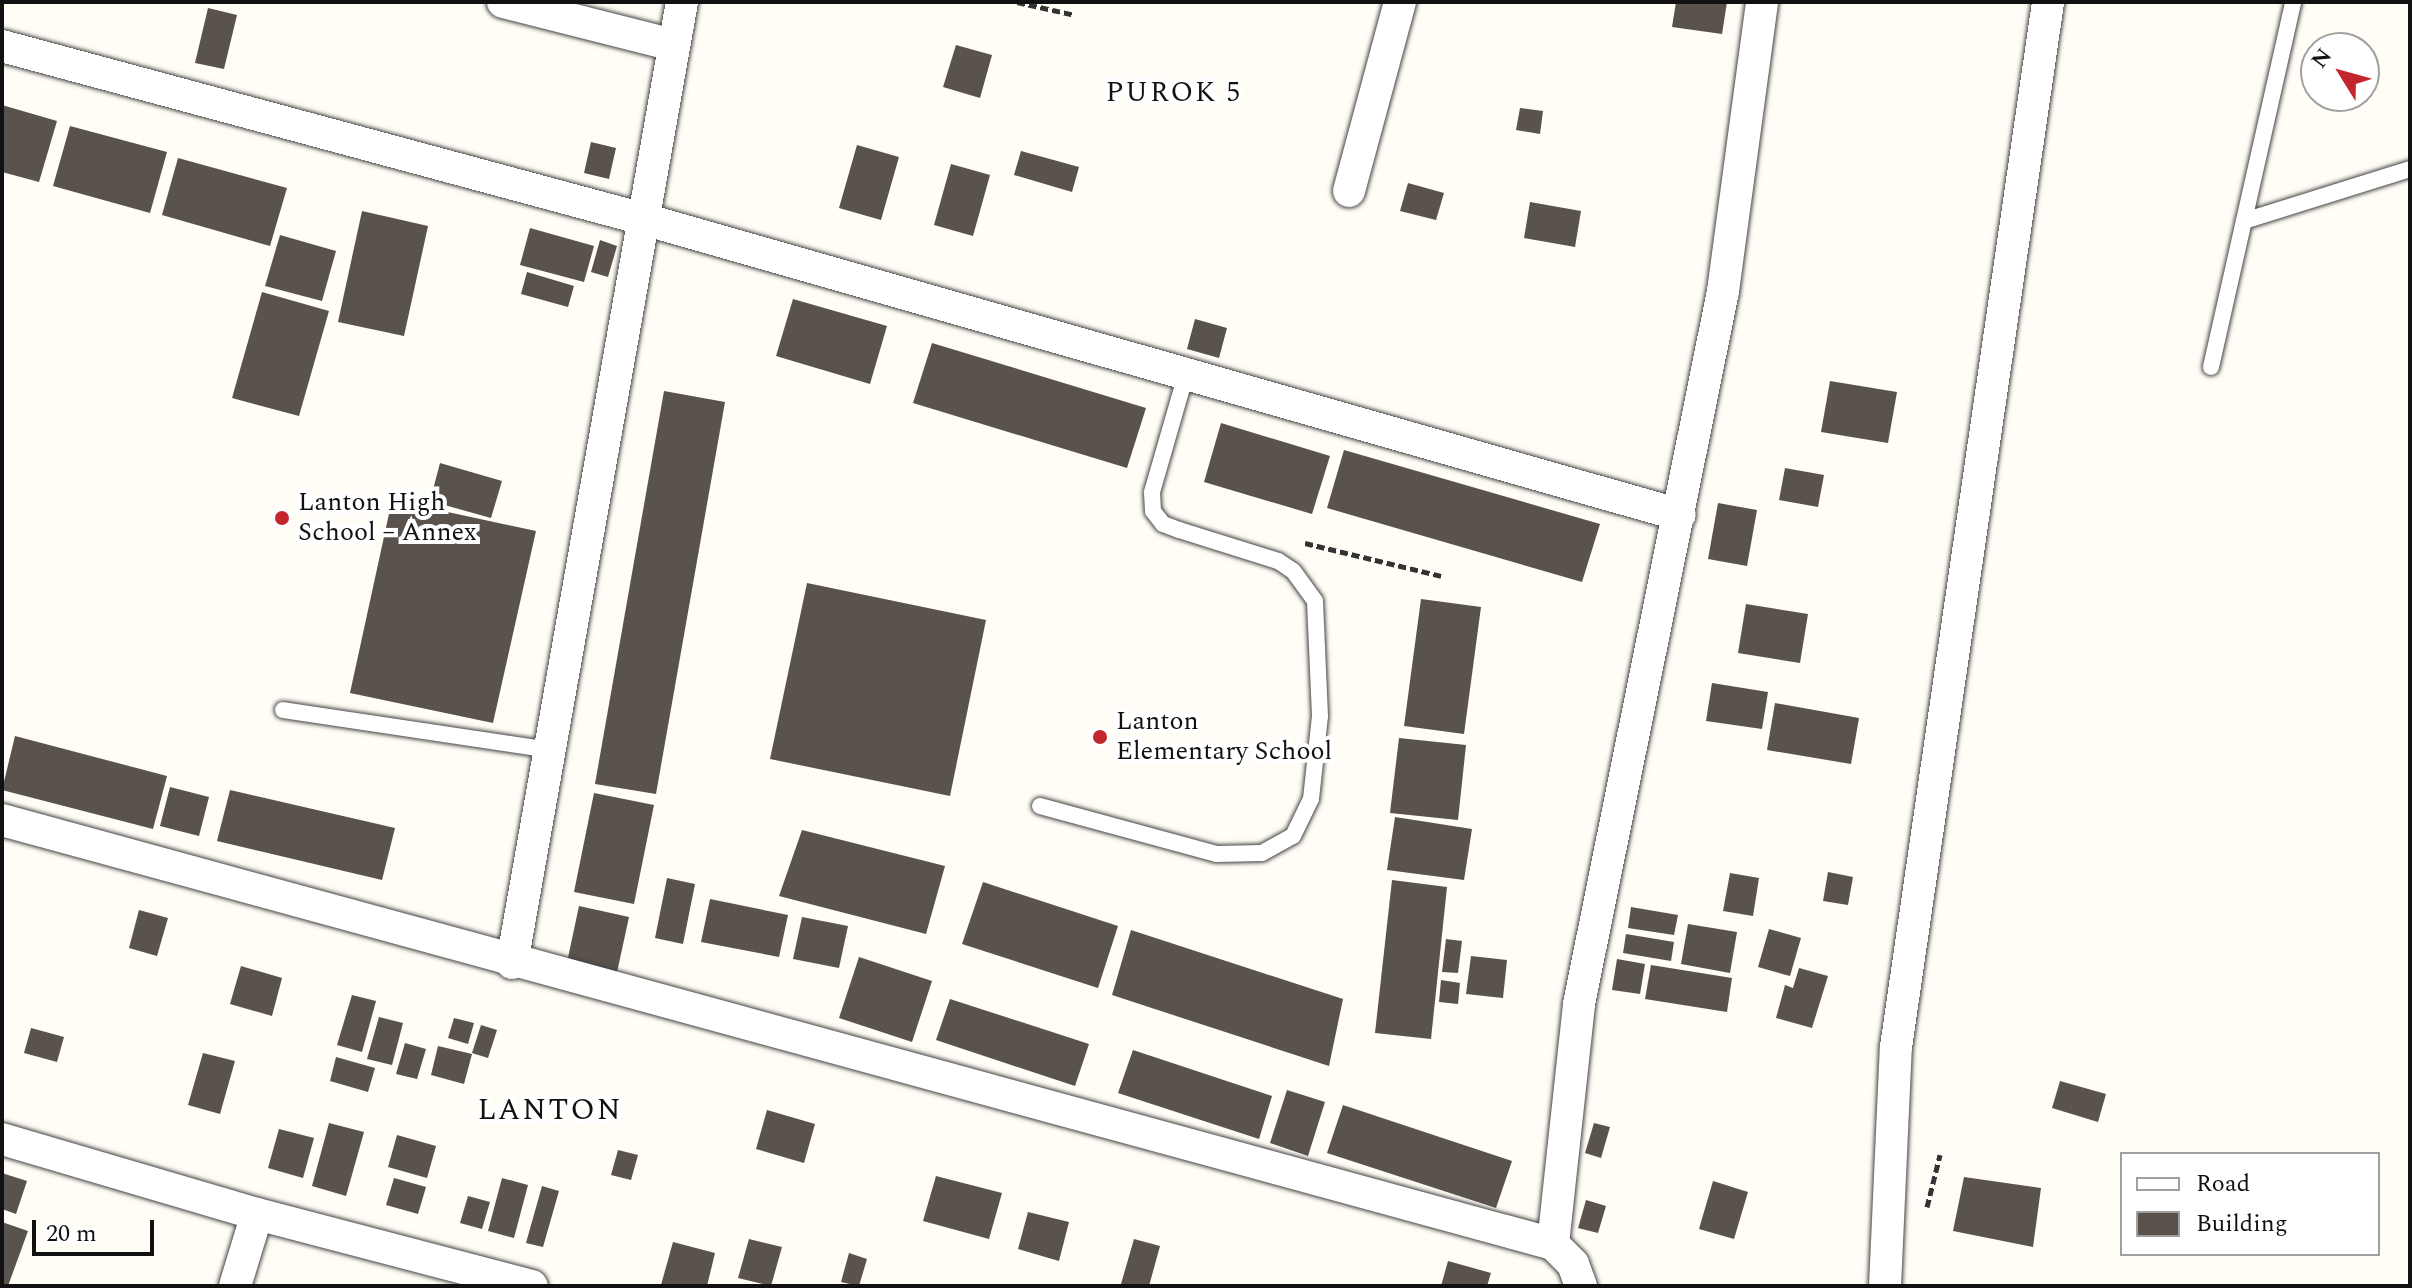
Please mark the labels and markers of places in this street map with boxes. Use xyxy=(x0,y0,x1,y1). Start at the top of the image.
place label: Lanton High School – Annex xyxy=(298,487,477,548)
marker: Lanton High School – Annex xyxy=(273,509,291,527)
place label: Lanton Elementary School xyxy=(1116,706,1332,768)
marker: Lanton Elementary School xyxy=(1091,728,1109,746)

